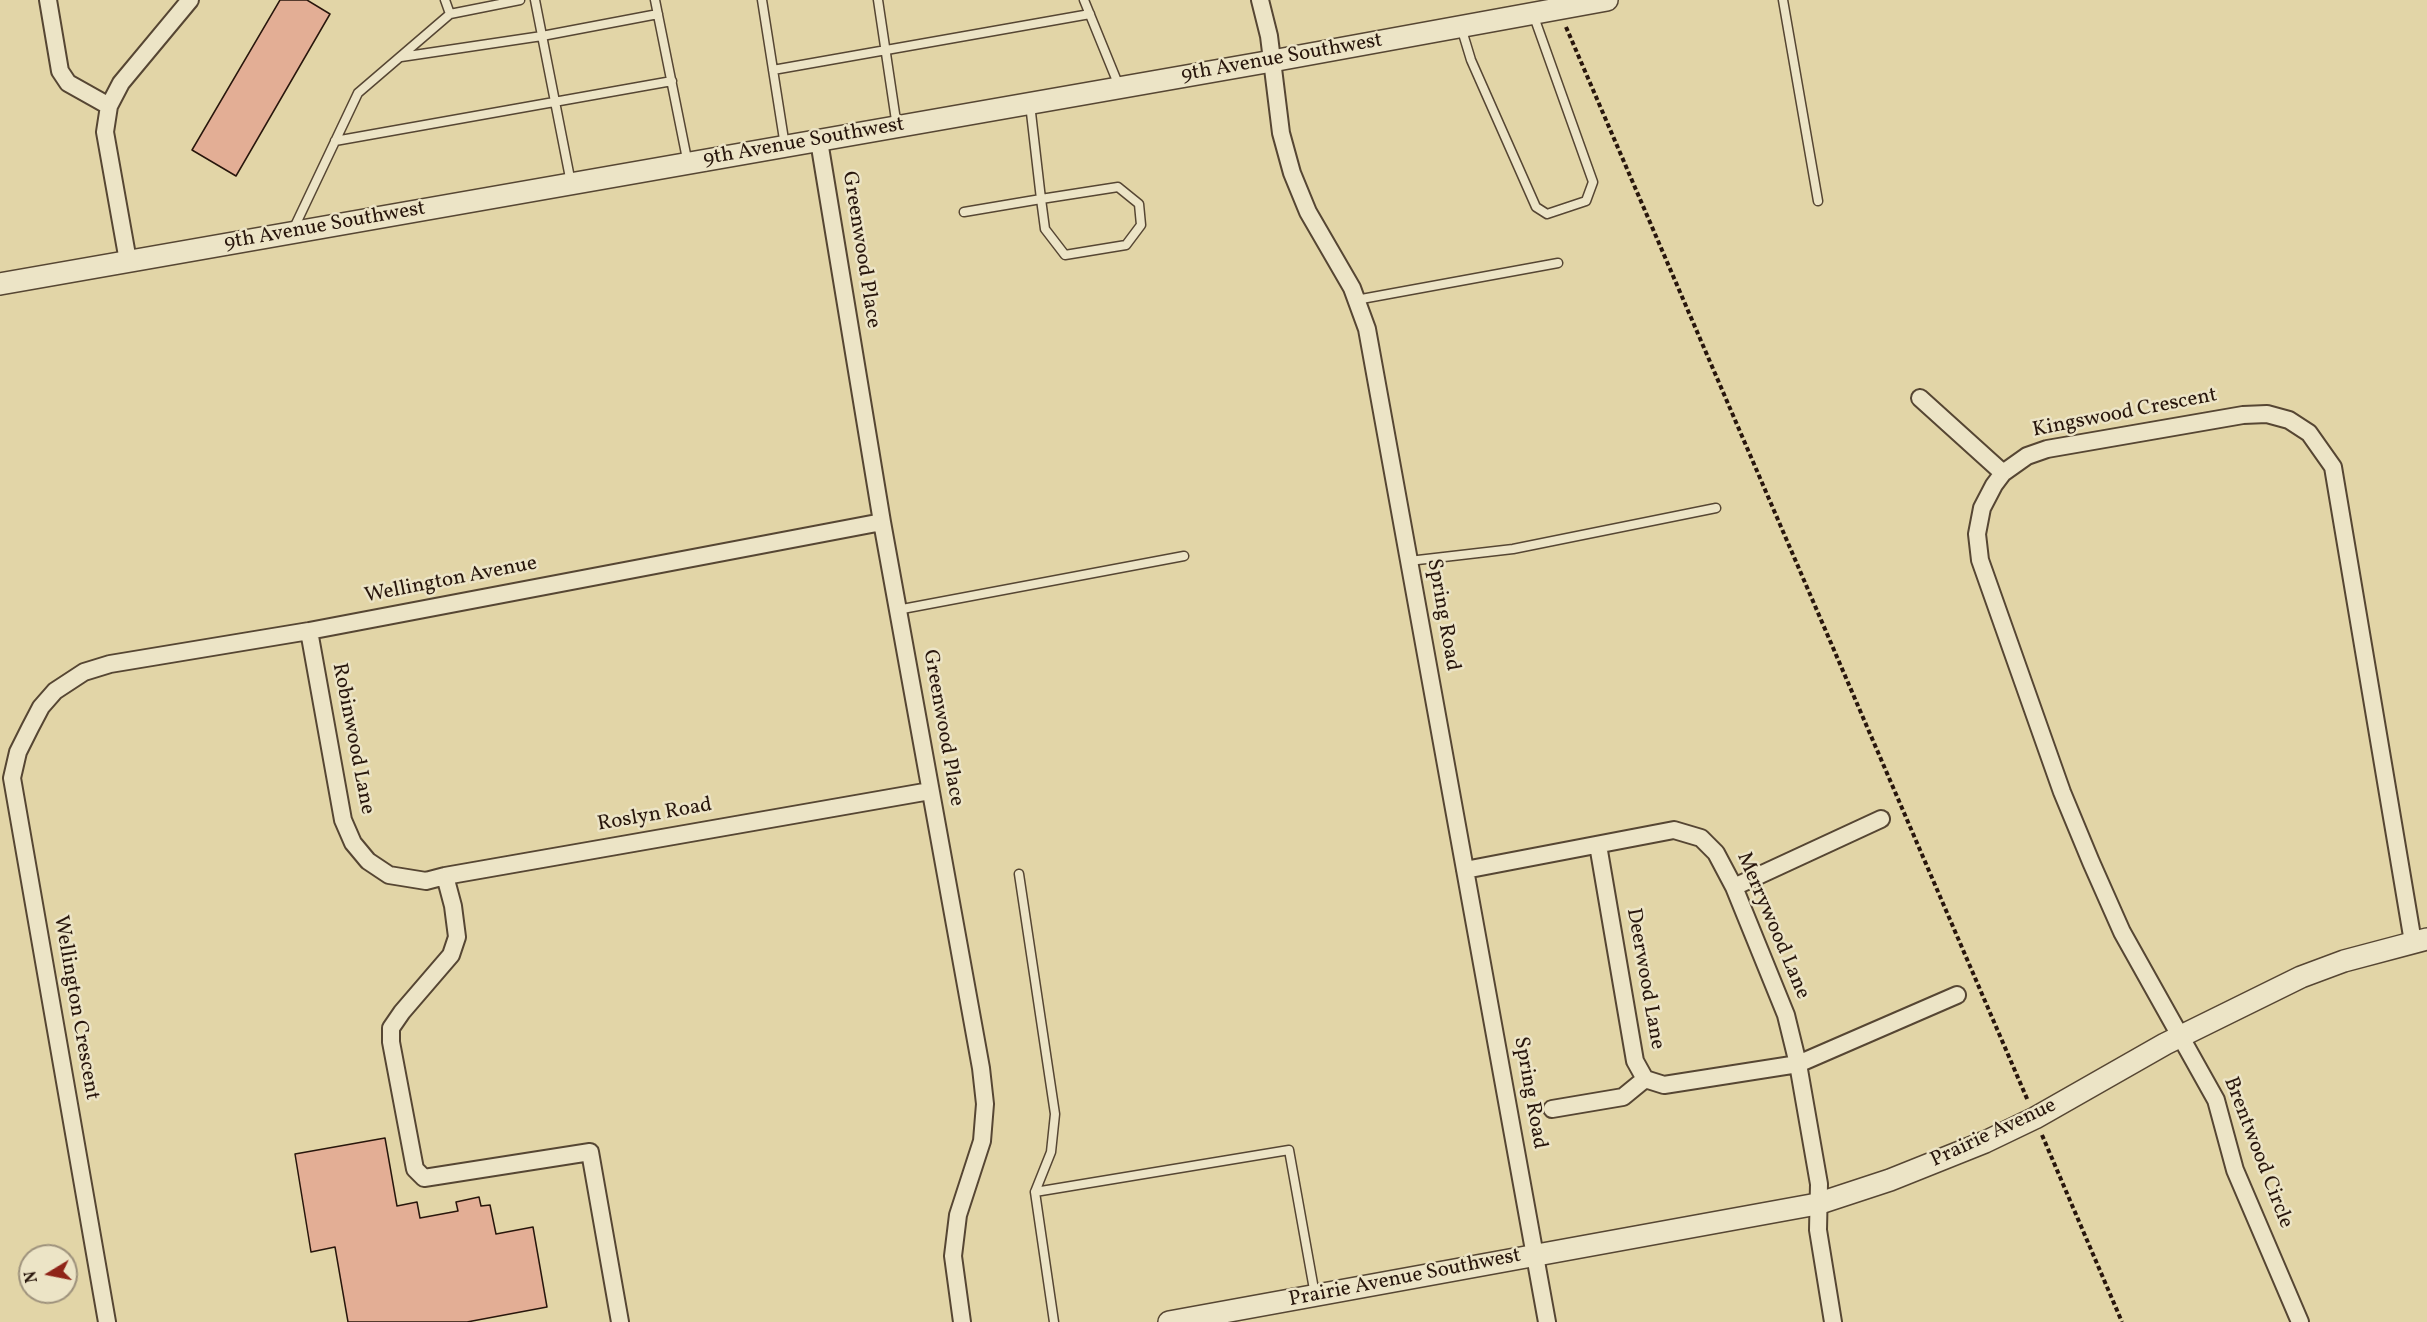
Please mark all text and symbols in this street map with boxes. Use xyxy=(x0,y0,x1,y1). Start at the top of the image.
street label: 9th Avenue Southwest xyxy=(1179,29,1385,89)
street label: 9th Avenue Southwest xyxy=(701,113,907,173)
street label: Greenwood Place xyxy=(835,170,885,330)
street label: 9th Avenue Southwest xyxy=(222,197,428,257)
street label: Kingswood Crescent xyxy=(2031,384,2219,444)
street label: Wellington Avenue xyxy=(363,552,539,610)
street label: Spring Road xyxy=(1420,557,1464,673)
street label: Greenwood Place xyxy=(916,648,968,808)
street label: Robinwood Lane xyxy=(325,661,379,817)
street label: Roslyn Road xyxy=(596,794,714,838)
street label: Merrywood Lane xyxy=(1730,849,1814,1003)
street label: Deerwood Lane xyxy=(1619,906,1669,1052)
street label: Wellington Crescent xyxy=(46,914,104,1102)
street label: Spring Road xyxy=(1507,1035,1551,1151)
street label: Brentwood Circle xyxy=(2217,1074,2297,1232)
street label: Prairie Avenue xyxy=(1927,1094,2061,1174)
north arrow xyxy=(18,1244,78,1304)
street label: Prairie Avenue Southwest xyxy=(1287,1244,1523,1314)
text: N xyxy=(20,1269,44,1284)

